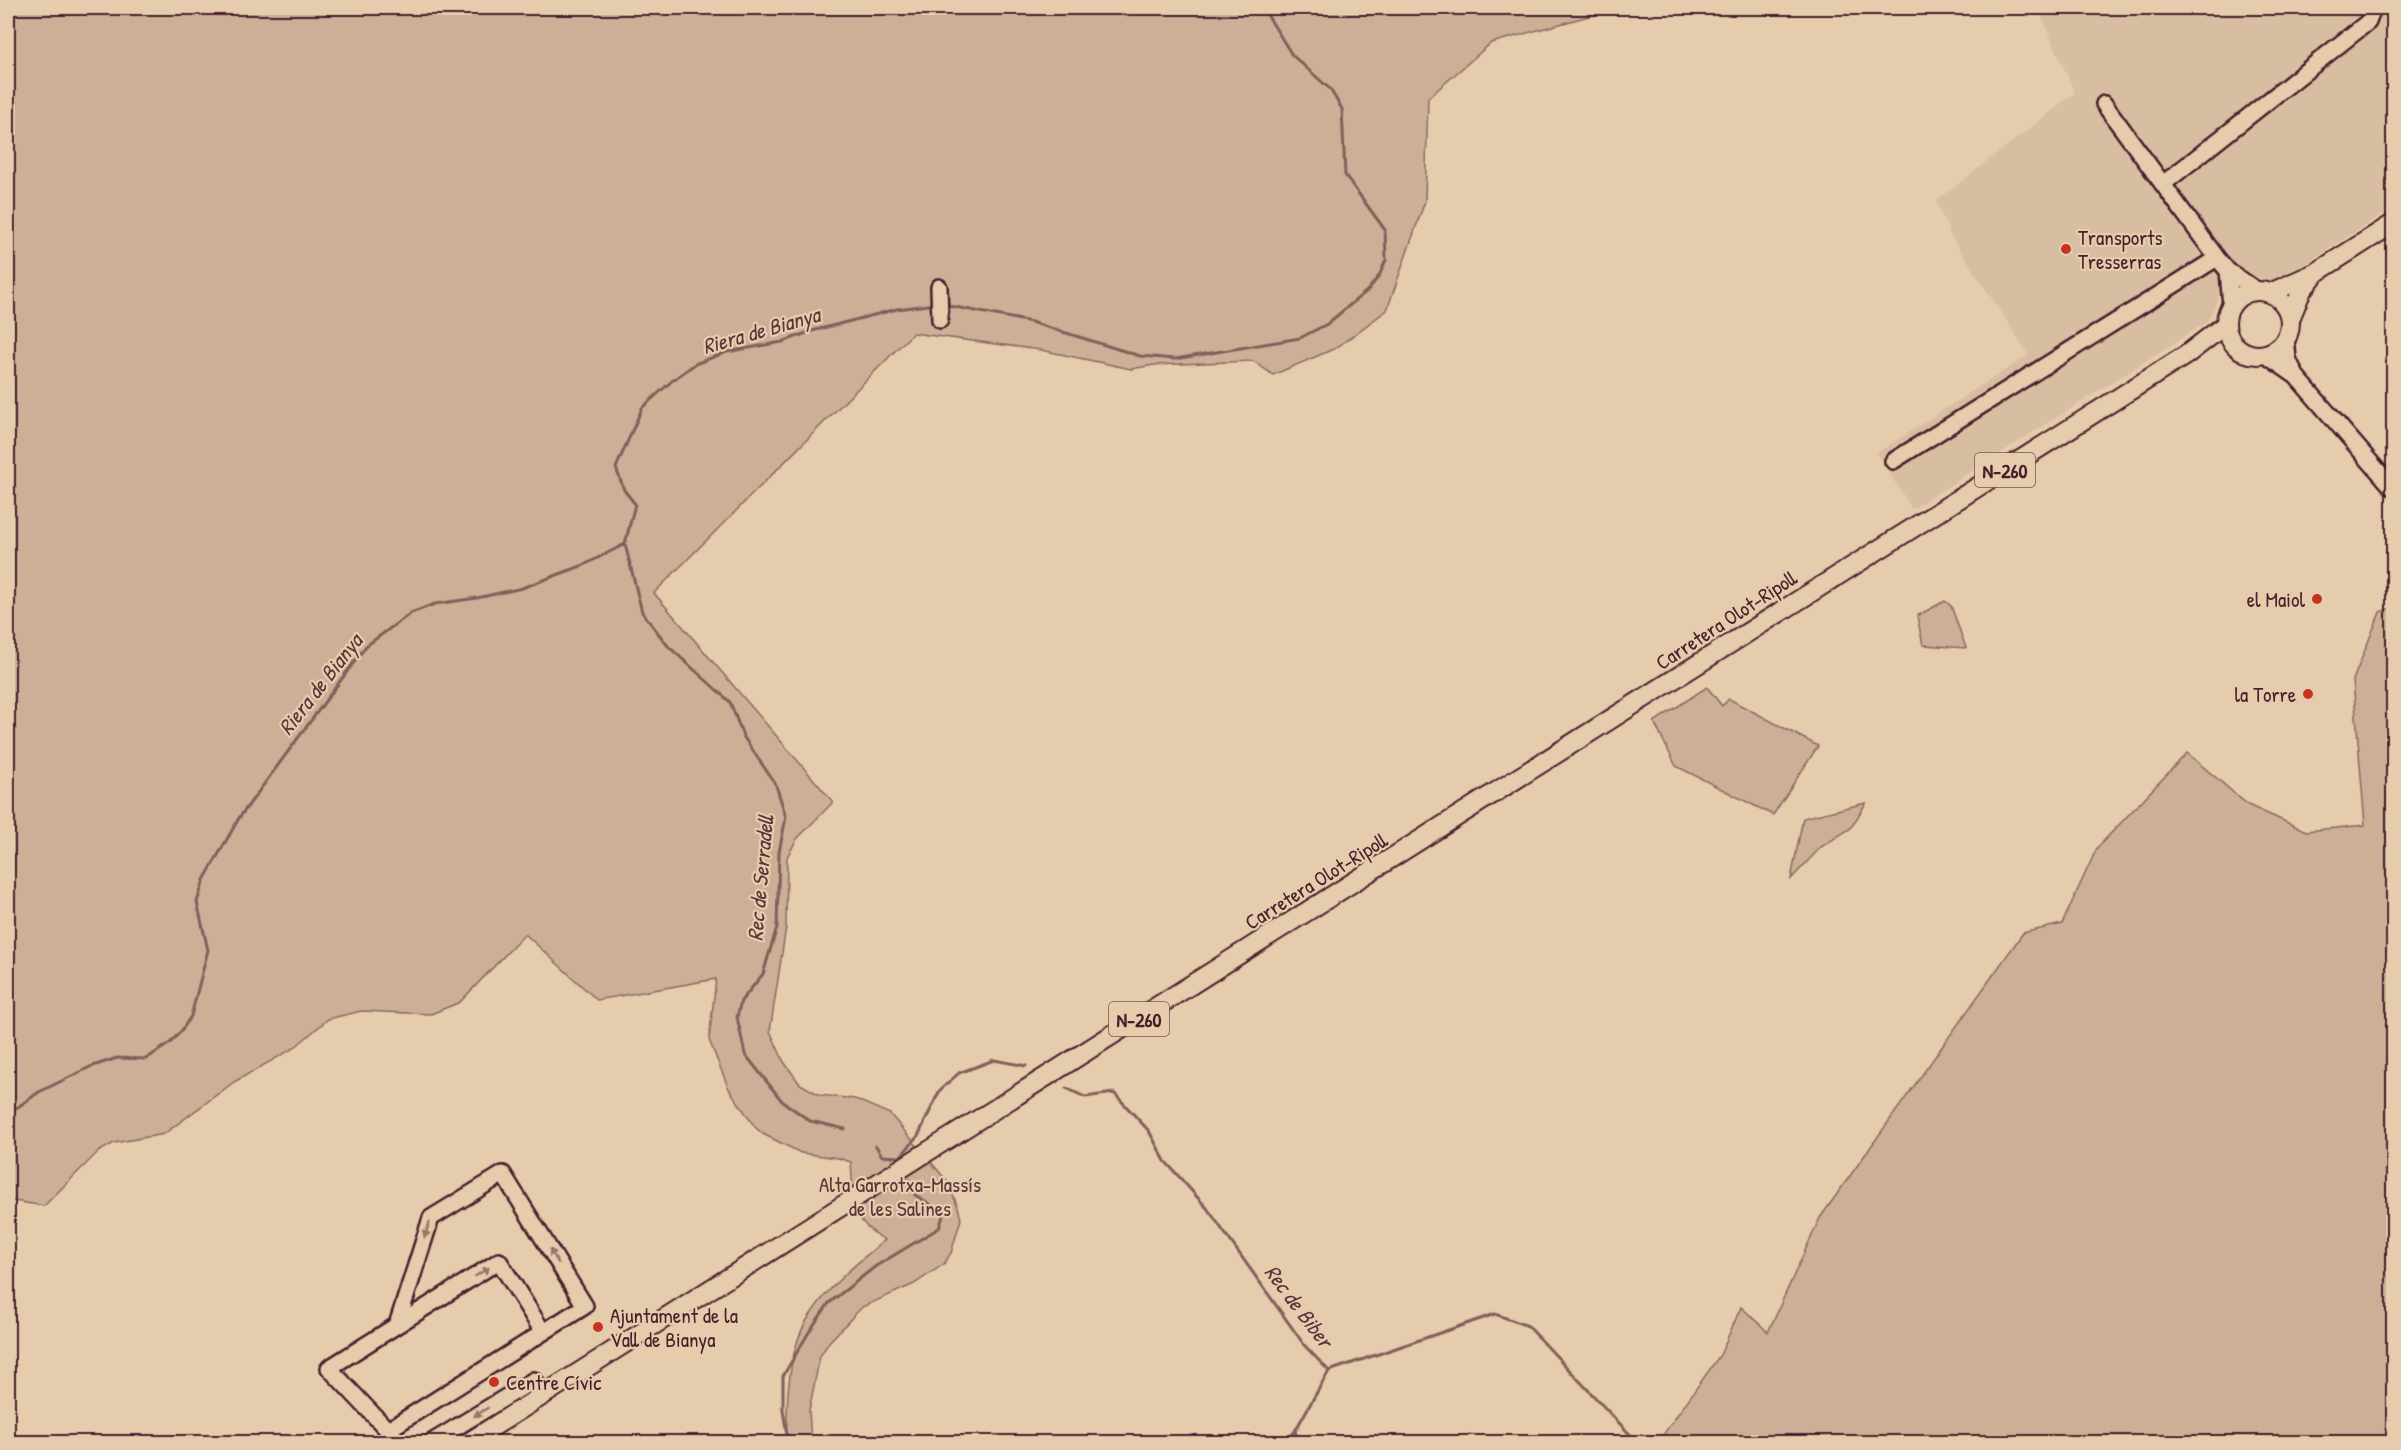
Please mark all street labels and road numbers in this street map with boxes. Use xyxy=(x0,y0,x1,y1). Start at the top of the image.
road number: N-260 xyxy=(1975,453,2035,487)
street label: Carretera Olot-Ripoll xyxy=(1650,563,1803,677)
street label: Carretera Olot-Ripoll xyxy=(1239,825,1394,937)
road number: N-260 xyxy=(1109,1002,1169,1036)

